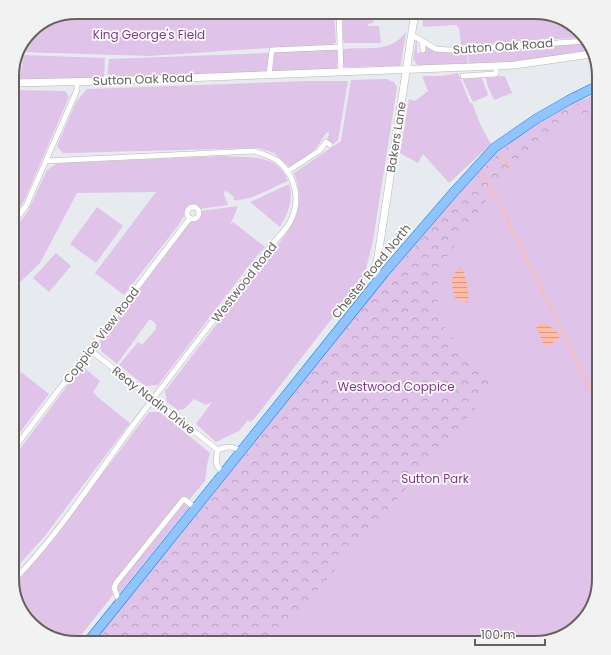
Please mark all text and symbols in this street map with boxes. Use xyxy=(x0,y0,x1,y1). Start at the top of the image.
park label: King George's Field xyxy=(93,26,205,43)
street label: Sutton Oak Road xyxy=(452,34,554,58)
street label: Sutton Oak Road xyxy=(93,69,193,89)
street label: Bakers Lane xyxy=(382,100,410,174)
street label: Chester Road North xyxy=(328,220,414,322)
street label: Westwood Road xyxy=(207,238,281,326)
street label: Coppice View Road xyxy=(59,283,143,387)
street label: Reay Nadin Drive xyxy=(109,362,199,438)
park label: Westwood Coppice xyxy=(337,378,455,395)
park label: Sutton Park xyxy=(401,470,470,487)
scale bar xyxy=(475,621,545,647)
text: 100 m xyxy=(481,626,515,643)

